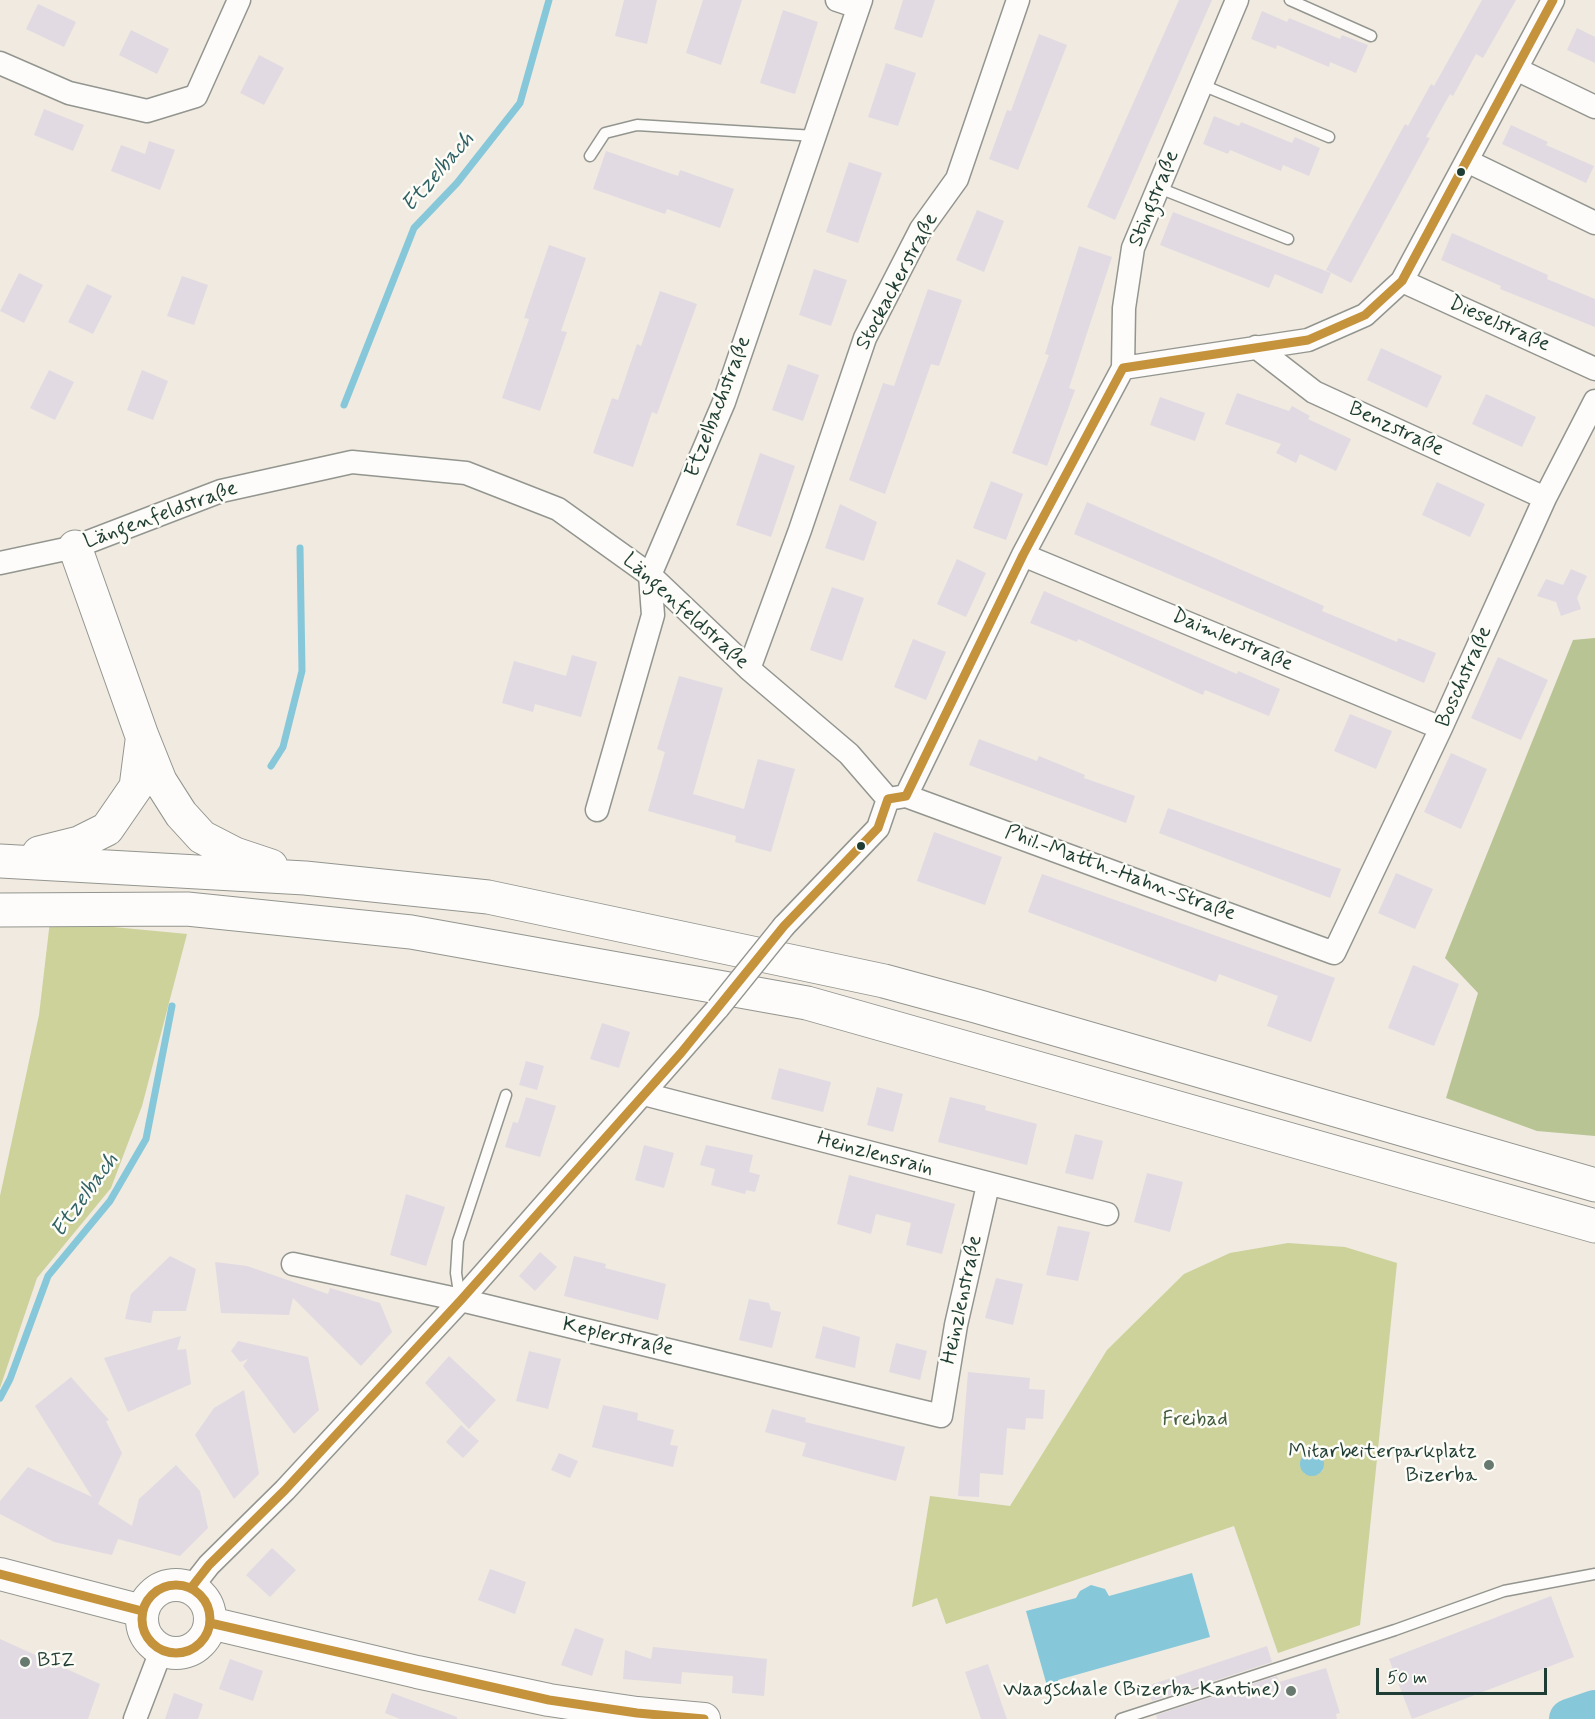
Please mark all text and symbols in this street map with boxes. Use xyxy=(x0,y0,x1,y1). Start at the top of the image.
water label: Etzelbach xyxy=(397,128,481,218)
street label: Stingstraße xyxy=(1124,147,1186,251)
unlabelled marker xyxy=(1455,166,1467,178)
street label: Stockackerstraße xyxy=(851,209,945,355)
street label: Dieselstraße xyxy=(1444,291,1554,359)
street label: Etzelbachstraße xyxy=(681,333,757,481)
street label: Benzstraße xyxy=(1344,397,1448,463)
street label: Längenfeldstraße xyxy=(81,477,241,555)
street label: Längenfeldstraße xyxy=(617,549,753,675)
street label: Daimlerstraße xyxy=(1168,604,1296,678)
street label: Boschstraße xyxy=(1431,622,1499,732)
street label: Phil.-Matth.-Hahn-Straße xyxy=(1001,820,1239,928)
unlabelled marker xyxy=(855,840,867,852)
street label: Heinzlensrain xyxy=(814,1127,936,1183)
water label: Etzelbach xyxy=(47,1149,125,1243)
street label: Heinzlenstraße xyxy=(937,1233,989,1367)
street label: Keplerstraße xyxy=(560,1313,676,1363)
park label: Freibad xyxy=(1162,1408,1228,1434)
place label: Mitarbeiterparkplatz Bizerba xyxy=(1288,1440,1477,1490)
marker: Mitarbeiterparkplatz Bizerba xyxy=(1482,1458,1496,1472)
place label: BIZ xyxy=(37,1649,74,1675)
marker: BIZ xyxy=(18,1655,32,1669)
scale bar xyxy=(1379,1656,1550,1694)
text: 50 m xyxy=(1387,1666,1427,1690)
place label: Waagschale (Bizerba Kantine) xyxy=(1003,1678,1279,1704)
marker: Waagschale (Bizerba Kantine) xyxy=(1284,1684,1298,1698)

